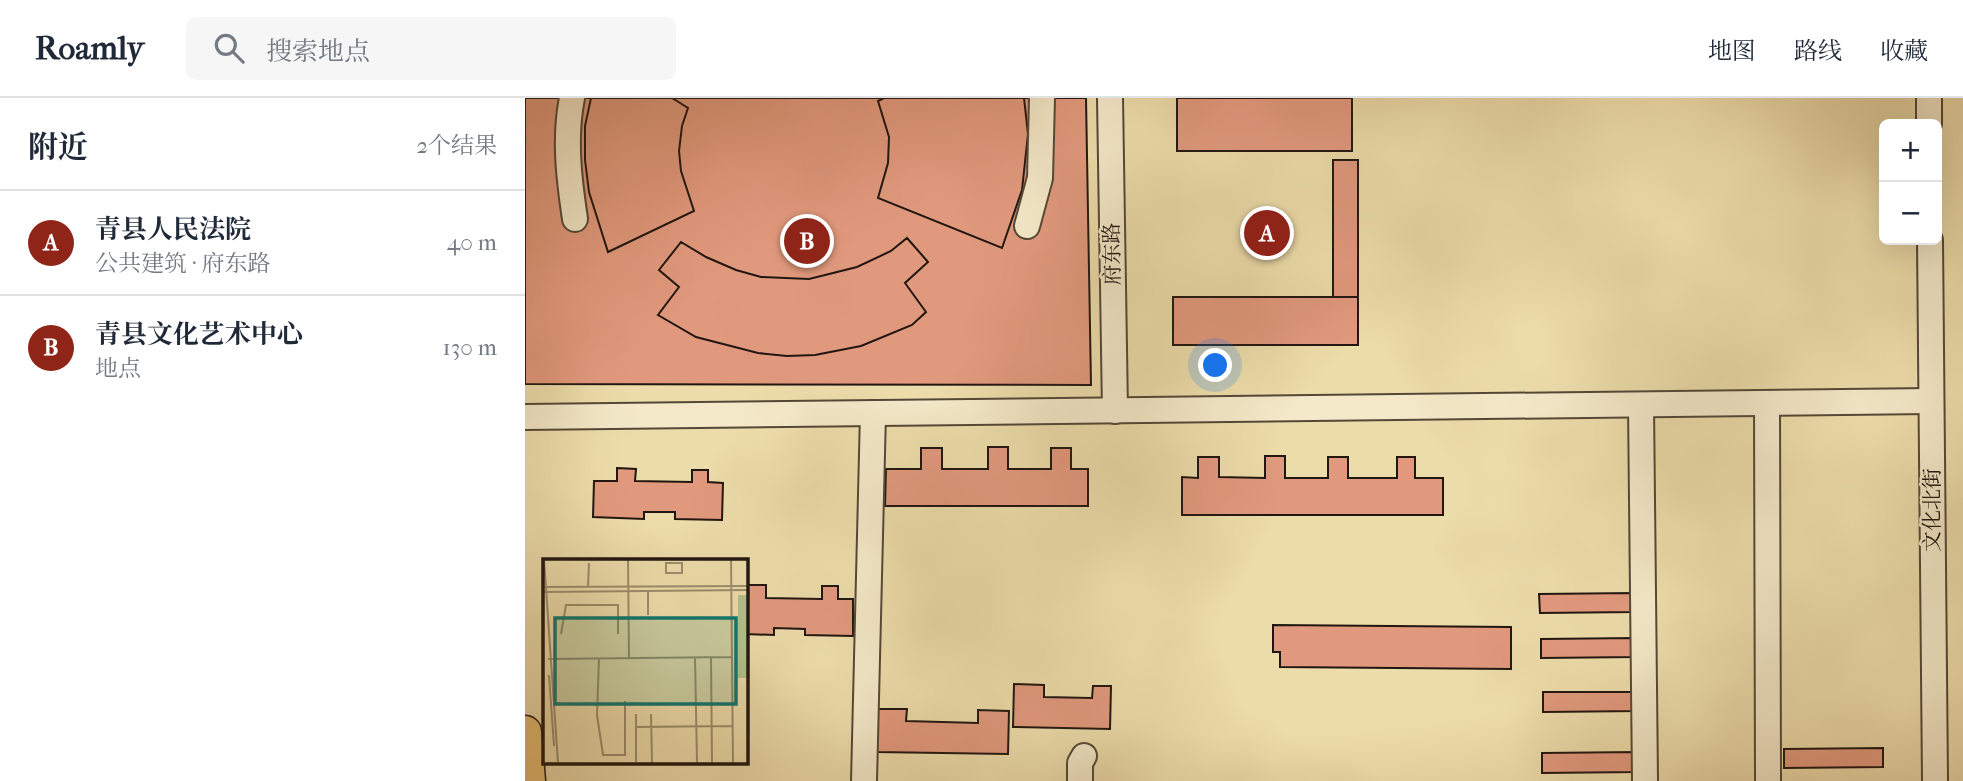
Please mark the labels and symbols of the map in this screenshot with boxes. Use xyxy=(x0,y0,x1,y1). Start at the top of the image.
pin: A xyxy=(1244,207,1290,259)
pin: B xyxy=(784,215,830,267)
street label: 府东路 xyxy=(1099,222,1125,286)
your location xyxy=(1198,348,1232,382)
street label: 文化北街 xyxy=(1920,468,1944,552)
inset map xyxy=(543,559,747,764)

